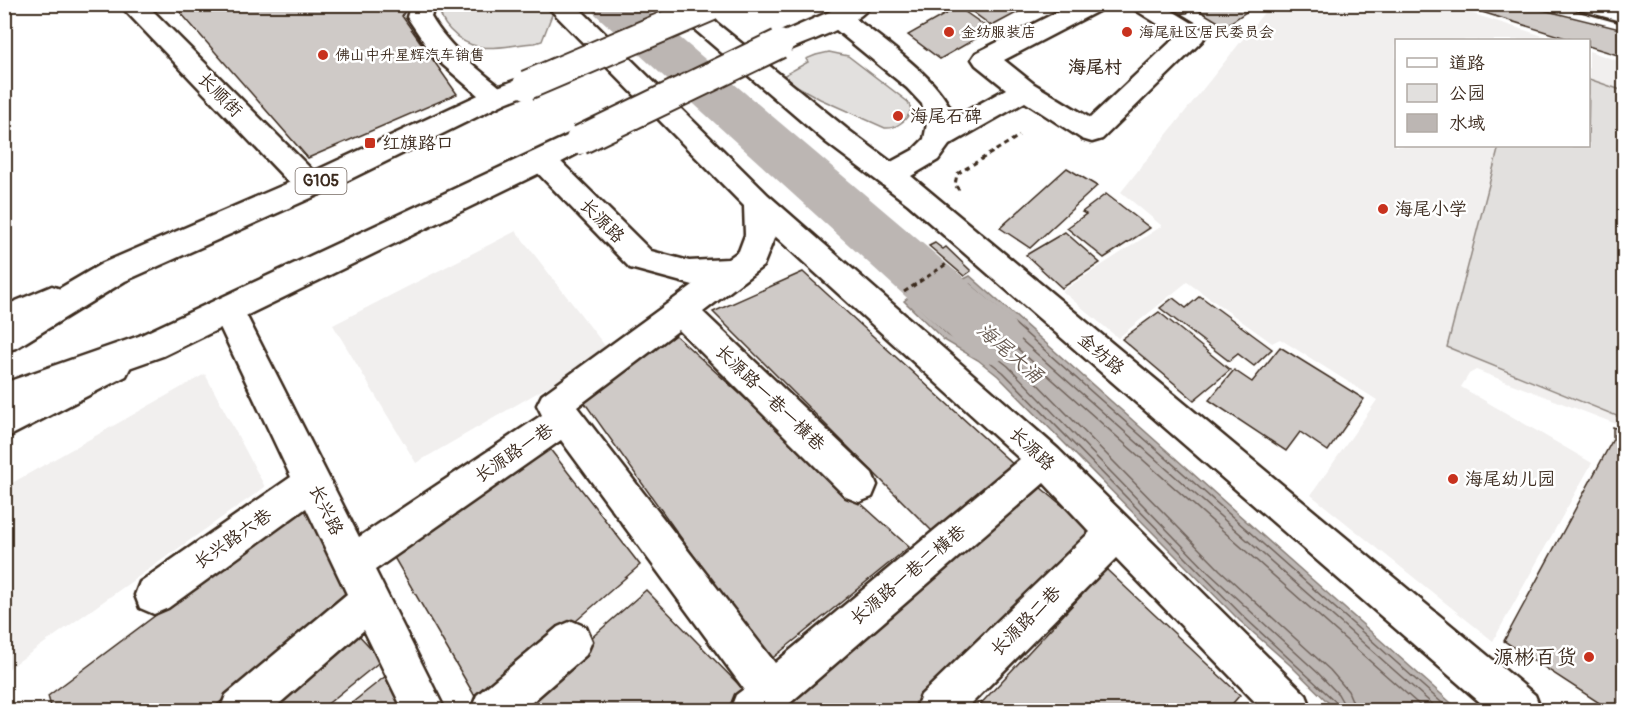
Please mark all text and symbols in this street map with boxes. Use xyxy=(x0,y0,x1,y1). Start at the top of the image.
place label: 金纺服装店 xyxy=(961,23,1036,42)
place label: 海尾社区居民委员会 xyxy=(1139,23,1274,42)
marker: 金纺服装店 xyxy=(942,25,956,39)
marker: 海尾社区居民委员会 xyxy=(1120,25,1134,39)
legend xyxy=(1395,39,1590,147)
place label: 佛山中升星辉汽车销售 xyxy=(335,46,485,65)
marker: 佛山中升星辉汽车销售 xyxy=(316,48,330,62)
text: 道路 xyxy=(1449,52,1485,75)
district label: 海尾村 xyxy=(1068,56,1122,79)
street label: 长顺街 xyxy=(193,68,247,122)
text: 公园 xyxy=(1449,82,1485,105)
place label: 海尾石碑 xyxy=(910,105,982,128)
marker: 海尾石碑 xyxy=(891,109,905,123)
text: 水域 xyxy=(1449,112,1485,135)
place label: 红旗路口 xyxy=(382,132,454,155)
marker: 红旗路口 xyxy=(363,136,377,150)
road number: G105 xyxy=(296,168,346,194)
street label: 长源路 xyxy=(575,194,629,248)
place label: 海尾小学 xyxy=(1395,198,1467,221)
marker: 海尾小学 xyxy=(1376,202,1390,216)
water label: 海尾大涌 xyxy=(972,317,1049,389)
street label: 金纺路 xyxy=(1073,328,1129,380)
street label: 长源路一巷一横巷 xyxy=(710,340,830,456)
street label: 长源路一巷 xyxy=(470,418,558,488)
street label: 长源路 xyxy=(1004,422,1060,476)
place label: 海尾幼儿园 xyxy=(1465,468,1555,491)
marker: 海尾幼儿园 xyxy=(1446,472,1460,486)
street label: 长兴路 xyxy=(304,481,348,539)
street label: 长兴路六巷 xyxy=(190,504,276,574)
street label: 长源路一巷二横巷 xyxy=(845,520,971,630)
street label: 长源路二巷 xyxy=(986,581,1066,661)
place label: 源彬百货 xyxy=(1493,644,1577,671)
marker: 源彬百货 xyxy=(1582,650,1596,664)

